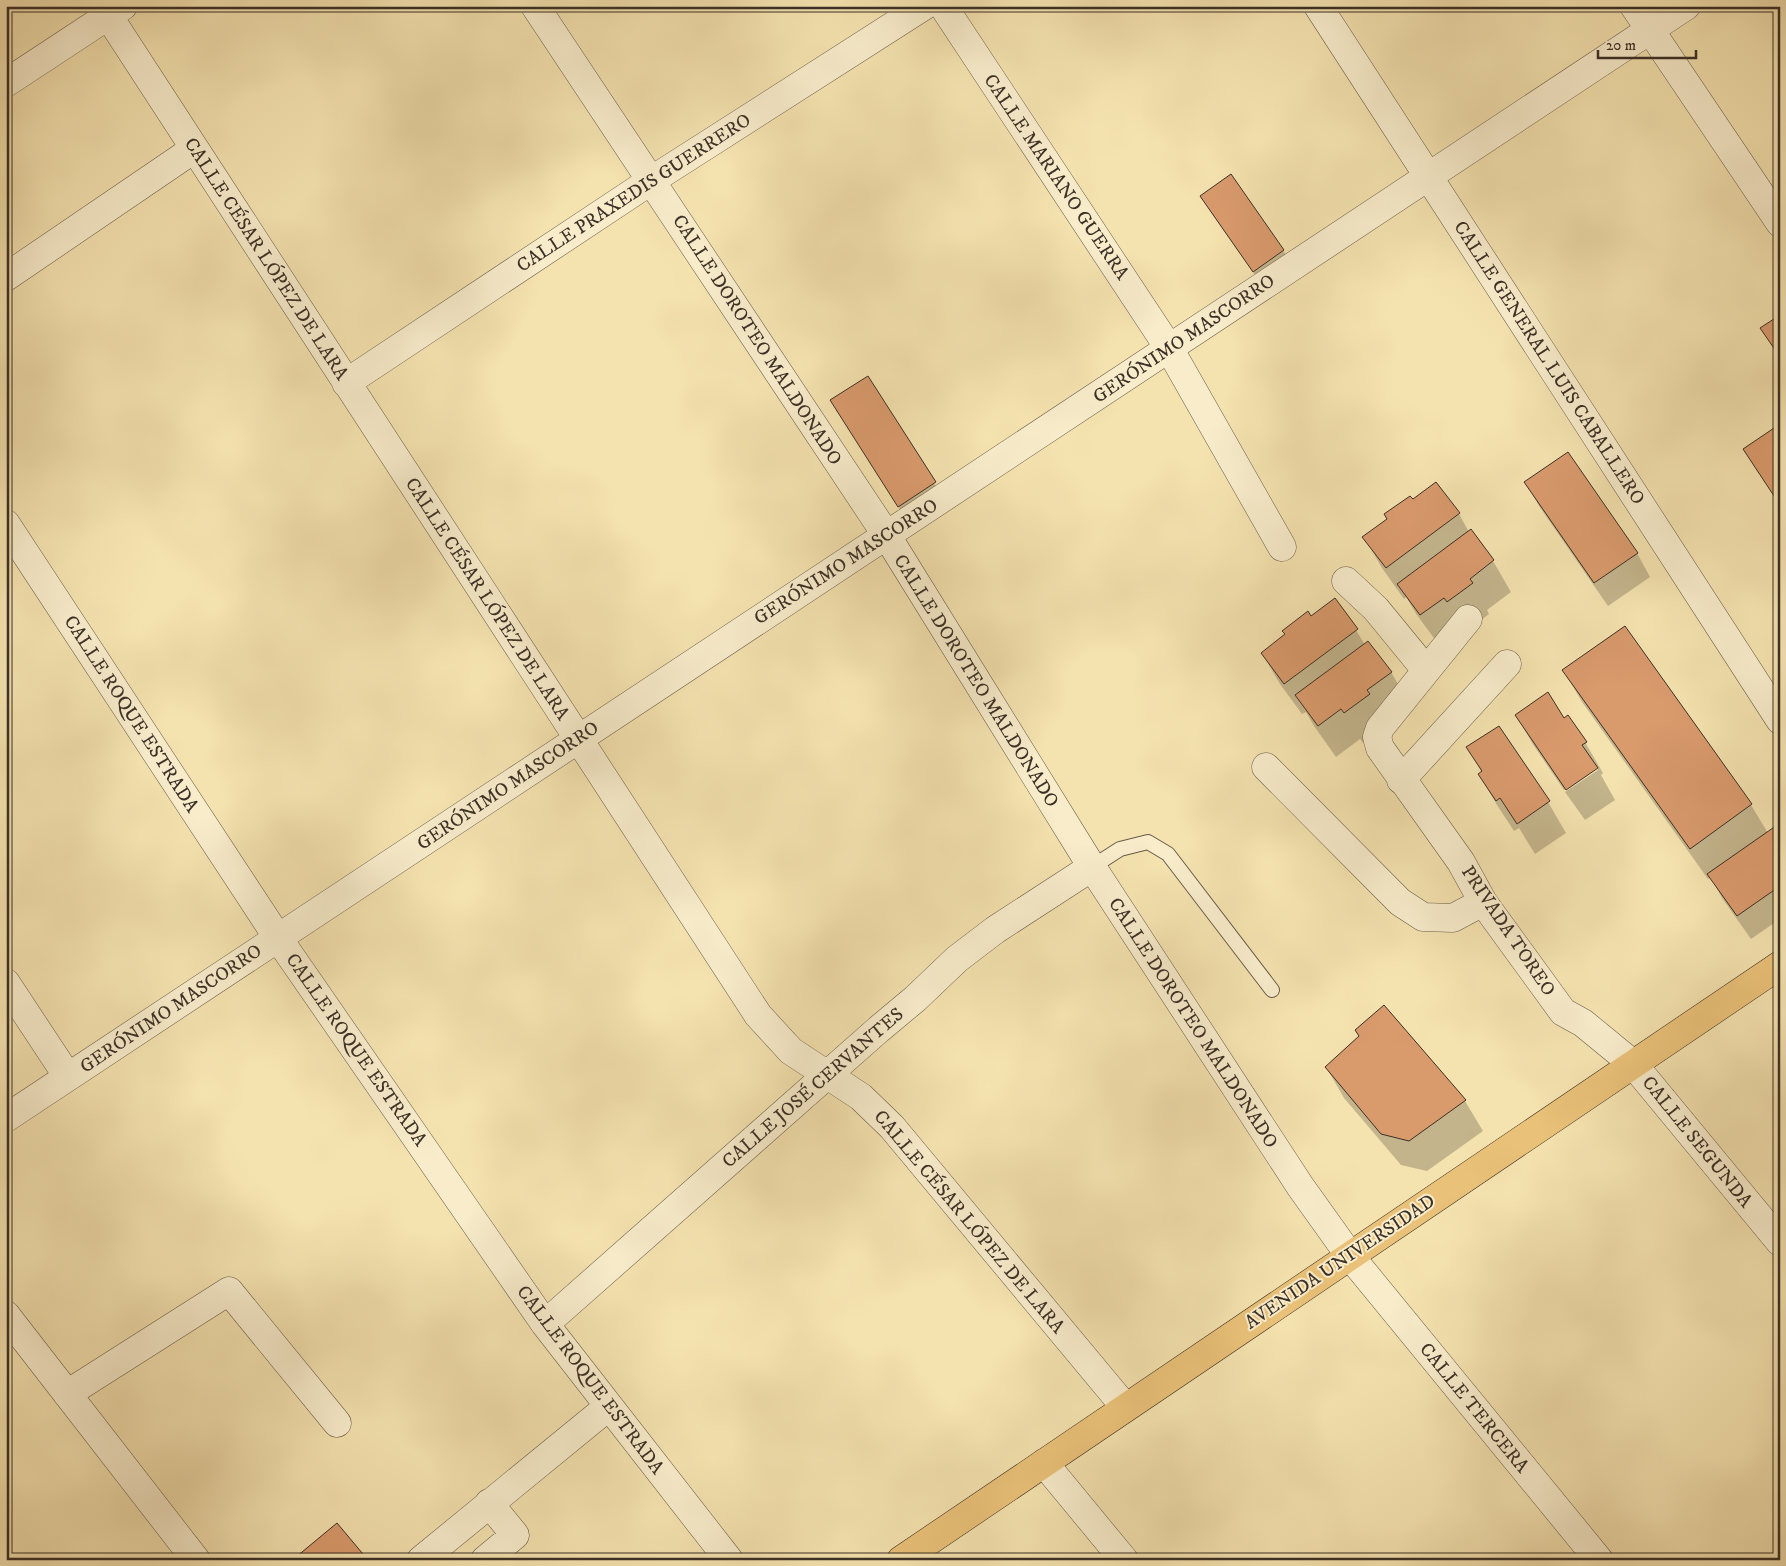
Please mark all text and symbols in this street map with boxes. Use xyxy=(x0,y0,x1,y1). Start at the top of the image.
scale bar xyxy=(1598,28,1696,60)
text: 20 m xyxy=(1606,36,1636,55)
street label: CALLE MARIANO GUERRA xyxy=(978,70,1134,285)
street label: CALLE PRAXEDIS GUERRERO xyxy=(513,109,755,277)
street label: CALLE CÉSAR LÓPEZ DE LARA xyxy=(179,132,355,385)
street label: CALLE DOROTEO MALDONADO xyxy=(667,211,847,469)
street label: CALLE GENERAL LUIS CABALLERO xyxy=(1449,217,1649,509)
street label: GERÓNIMO MASCORRO xyxy=(1088,268,1279,409)
street label: CALLE CÉSAR LÓPEZ DE LARA xyxy=(400,472,576,725)
street label: GERÓNIMO MASCORRO xyxy=(749,492,942,630)
street label: CALLE DOROTEO MALDONADO xyxy=(888,550,1064,812)
street label: CALLE ROQUE ESTRADA xyxy=(59,611,204,818)
street label: GERÓNIMO MASCORRO xyxy=(412,715,603,856)
street label: PRIVADA TOREO xyxy=(1456,861,1560,1001)
street label: CALLE DOROTEO MALDONADO xyxy=(1103,894,1283,1152)
street label: GERÓNIMO MASCORRO xyxy=(75,938,266,1079)
street label: CALLE ROQUE ESTRADA xyxy=(281,949,432,1152)
street label: CALLE JOSÉ CERVANTES xyxy=(717,1002,909,1173)
street label: CALLE SEGUNDA xyxy=(1637,1072,1758,1213)
street label: CALLE CÉSAR LÓPEZ DE LARA xyxy=(869,1104,1071,1339)
street label: AVENIDA UNIVERSIDAD xyxy=(1240,1190,1440,1334)
street label: CALLE ROQUE ESTRADA xyxy=(511,1281,669,1480)
street label: CALLE TERCERA xyxy=(1414,1338,1534,1478)

